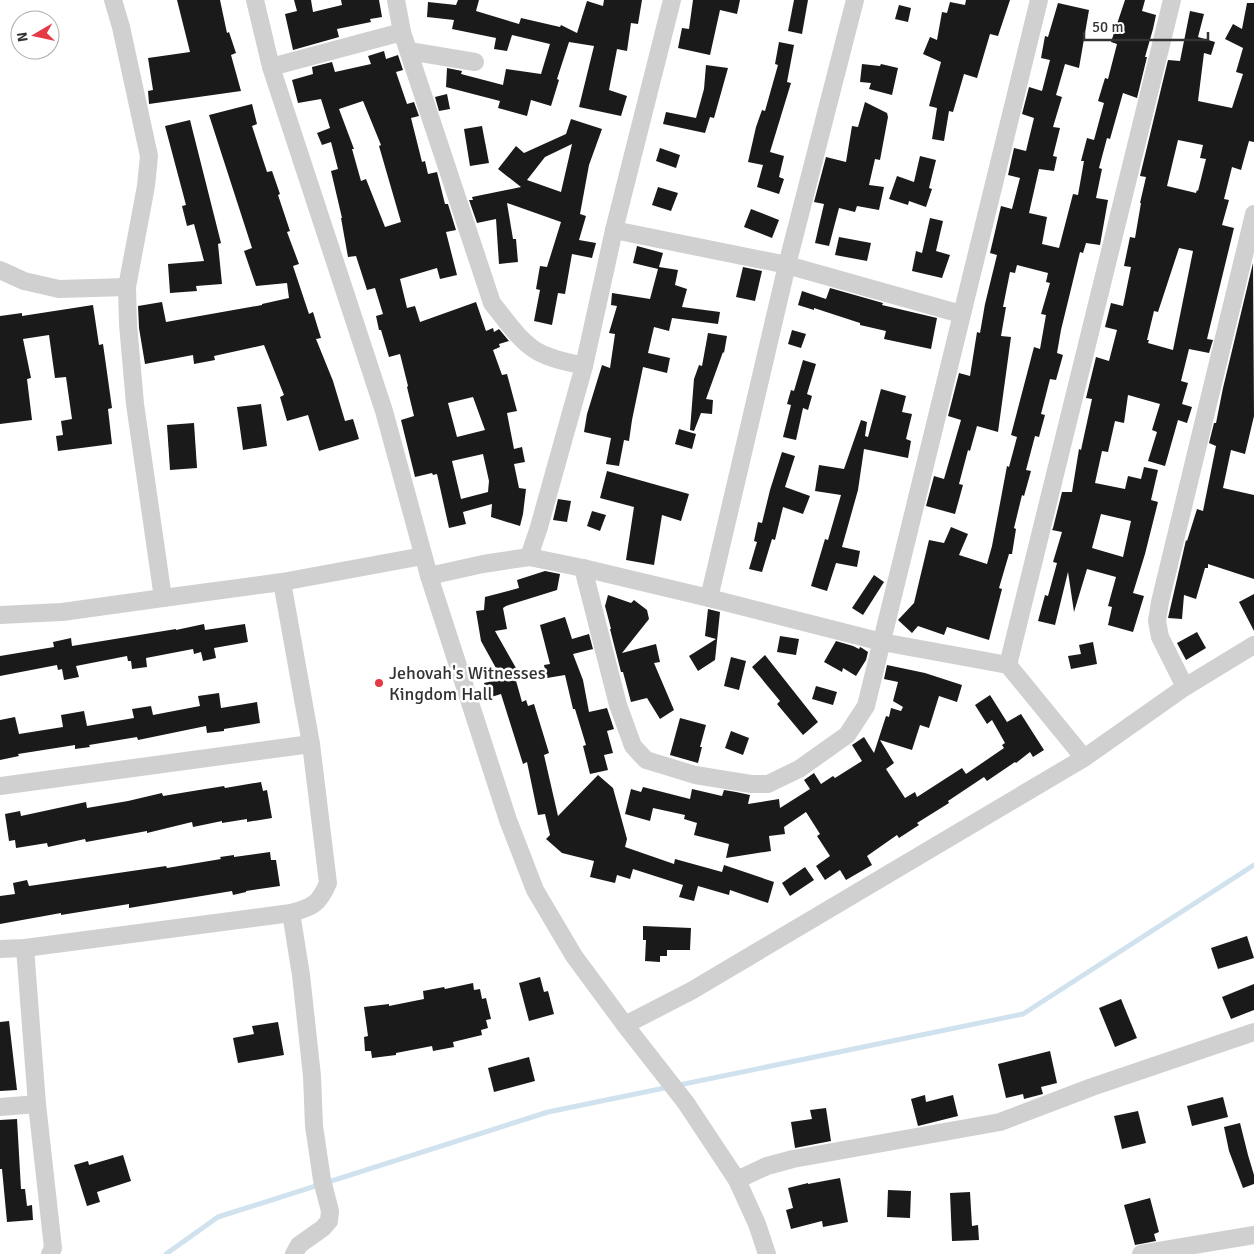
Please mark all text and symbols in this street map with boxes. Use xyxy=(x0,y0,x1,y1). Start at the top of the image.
north arrow xyxy=(10,10,60,60)
scale bar xyxy=(1084,10,1208,42)
text: 50 m xyxy=(1092,18,1123,36)
text: N xyxy=(13,31,32,43)
place label: Jehovah's Witnesses Kingdom Hall xyxy=(389,662,546,705)
marker: Jehovah's Witnesses Kingdom Hall xyxy=(373,677,385,689)

